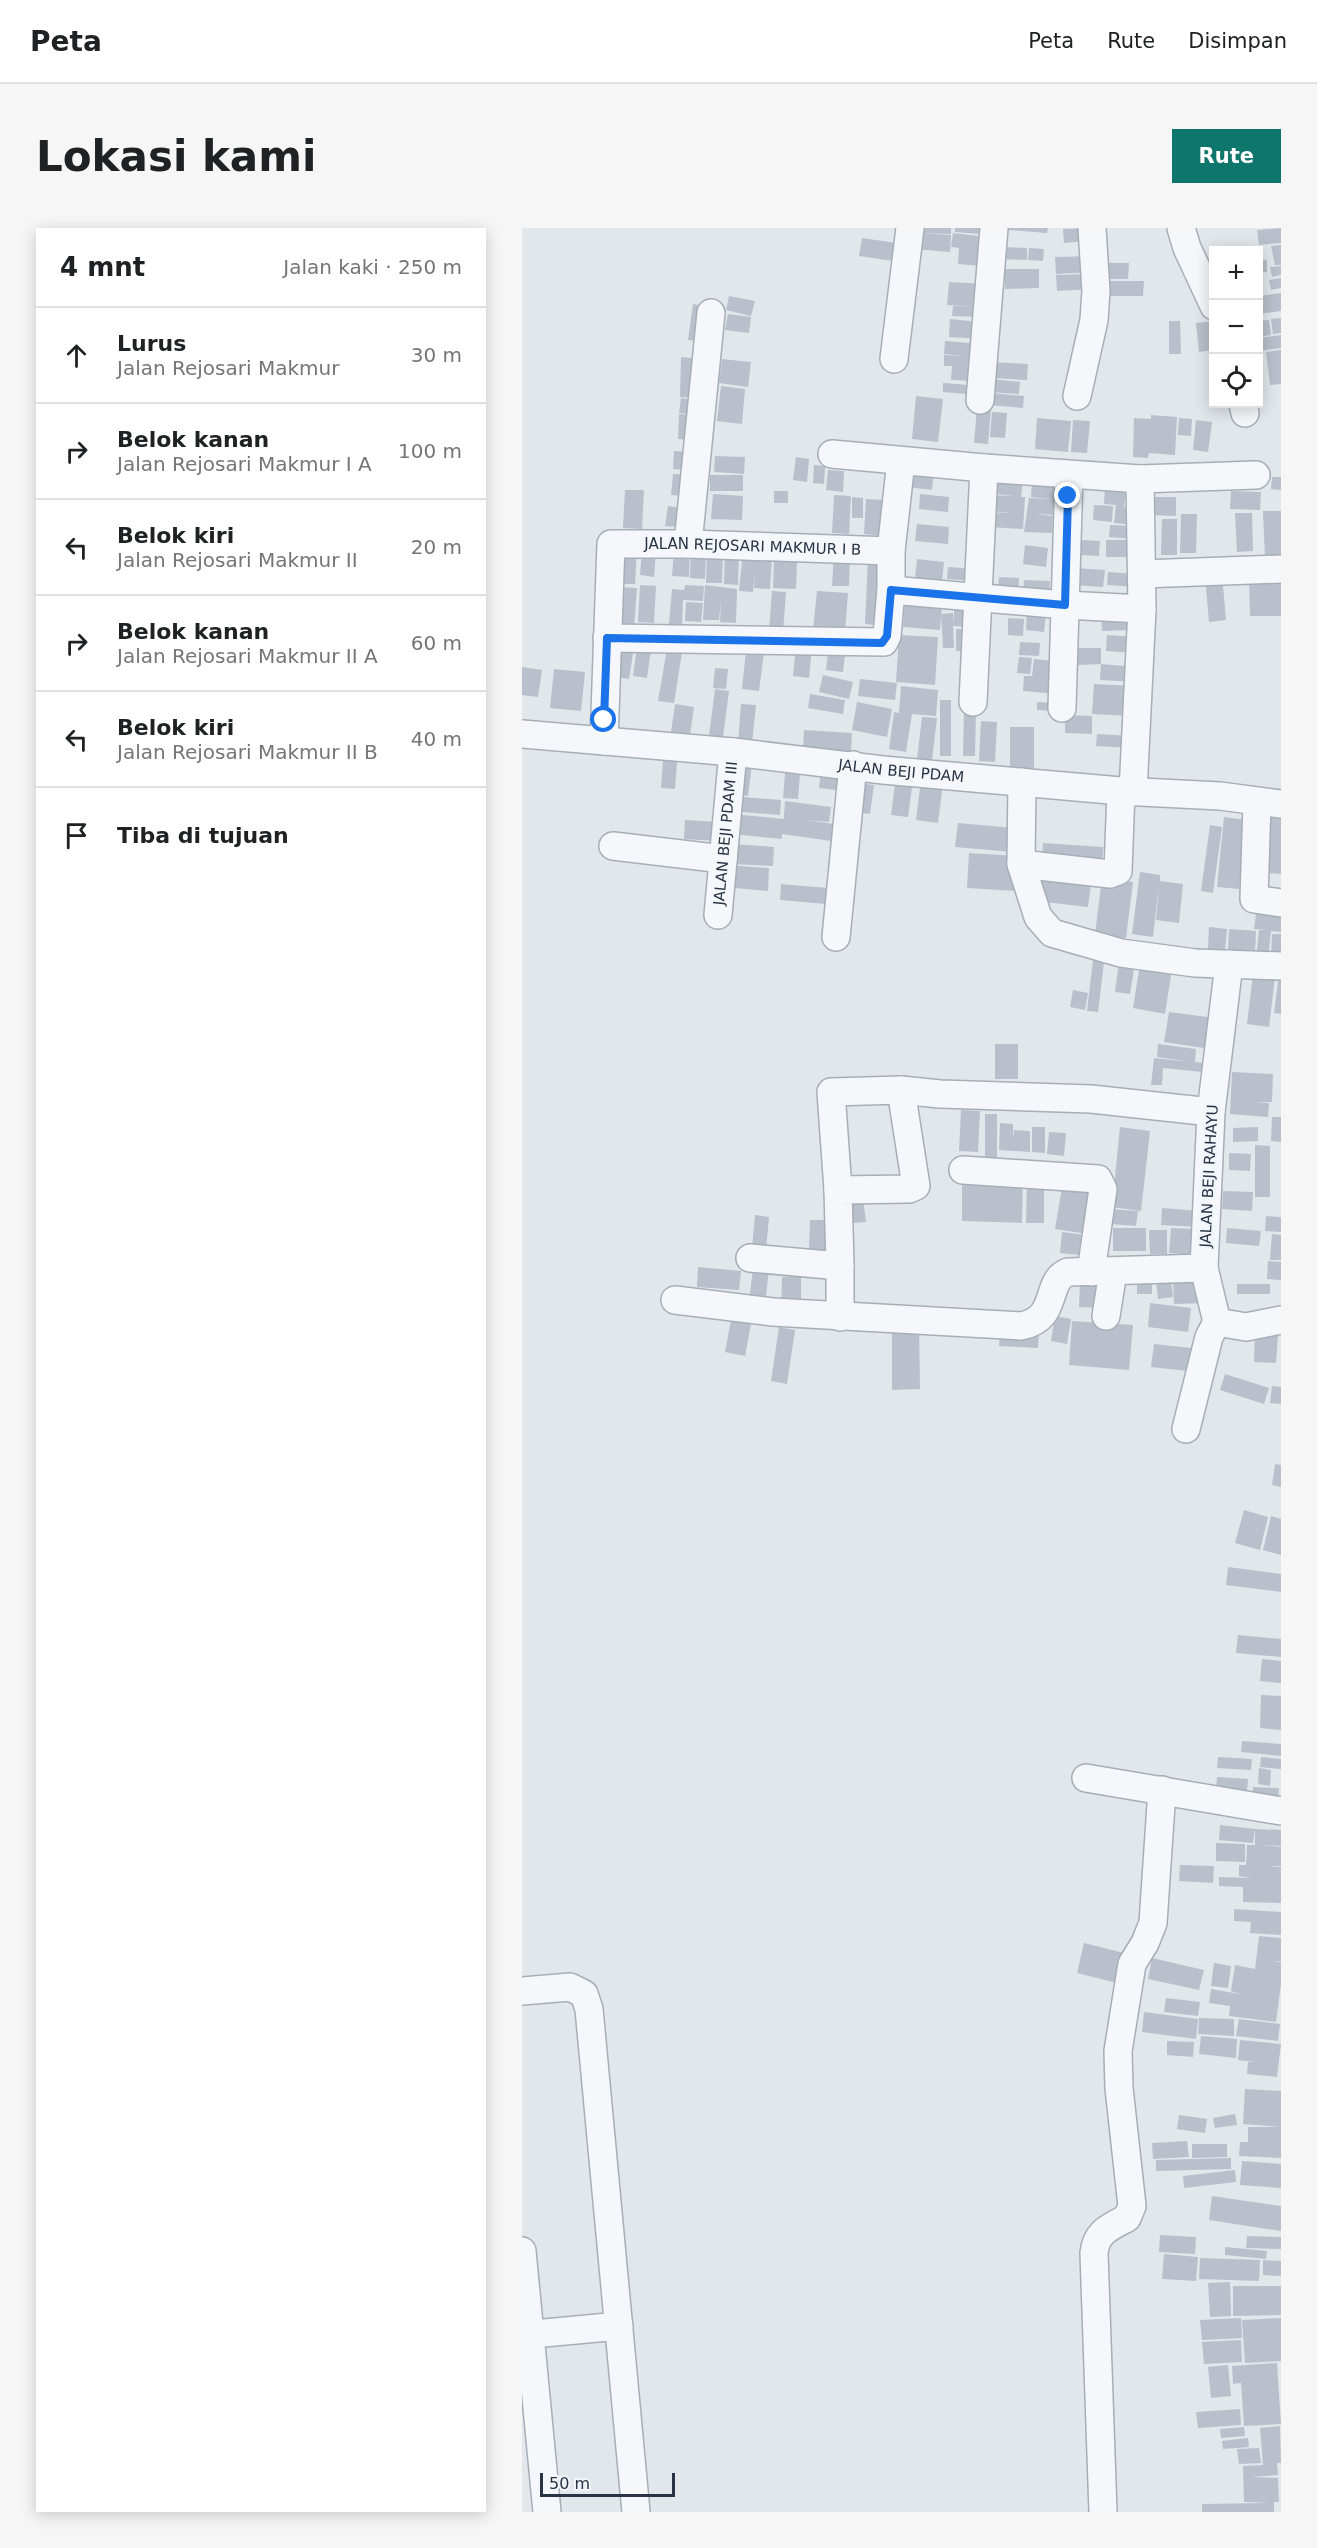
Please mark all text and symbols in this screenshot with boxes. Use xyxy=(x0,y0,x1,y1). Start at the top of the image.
text: Peta xyxy=(30,25,102,58)
text: Peta xyxy=(1028,29,1074,53)
text: Rute xyxy=(1107,29,1155,53)
text: Disimpan xyxy=(1188,29,1287,53)
button: Rute xyxy=(1172,129,1281,183)
text: Lokasi kami xyxy=(36,132,316,181)
map controls xyxy=(1209,246,1263,408)
button: + xyxy=(1209,246,1263,300)
text: 4 mnt xyxy=(60,252,145,282)
text: Jalan kaki · 250 m xyxy=(283,255,462,279)
button: − xyxy=(1209,300,1263,354)
text: Lurus xyxy=(117,331,186,356)
icon: ahead xyxy=(60,339,93,372)
text: 30 m xyxy=(411,343,462,367)
button: locate xyxy=(1209,354,1263,408)
text: Jalan Rejosari Makmur xyxy=(117,356,339,380)
text: Belok kanan xyxy=(117,427,269,452)
icon: right xyxy=(60,435,93,468)
text: 100 m xyxy=(398,439,462,463)
text: Jalan Rejosari Makmur I A xyxy=(117,452,372,476)
route end xyxy=(1054,482,1080,508)
text: Belok kiri xyxy=(117,523,234,548)
icon: left xyxy=(60,531,93,564)
text: 20 m xyxy=(411,535,462,559)
street label: JALAN REJOSARI MAKMUR I B xyxy=(643,535,862,559)
text: Jalan Rejosari Makmur II xyxy=(117,548,358,572)
text: Belok kanan xyxy=(117,619,269,644)
icon: right xyxy=(60,627,93,660)
text: 60 m xyxy=(411,631,462,655)
text: Jalan Rejosari Makmur II A xyxy=(117,644,378,668)
route start xyxy=(590,706,616,732)
text: Belok kiri xyxy=(117,715,234,740)
icon: left xyxy=(60,723,93,756)
text: 40 m xyxy=(411,727,462,751)
text: Jalan Rejosari Makmur II B xyxy=(117,740,378,764)
street label: JALAN BEJI PDAM xyxy=(836,756,965,786)
street label: JALAN BEJI PDAM III xyxy=(710,761,741,907)
icon: arrive xyxy=(60,819,93,852)
text: Tiba di tujuan xyxy=(117,823,289,848)
street label: JALAN BEJI RAHAYU xyxy=(1196,1104,1222,1249)
scale bar xyxy=(540,2470,675,2498)
text: 50 m xyxy=(549,2474,590,2493)

